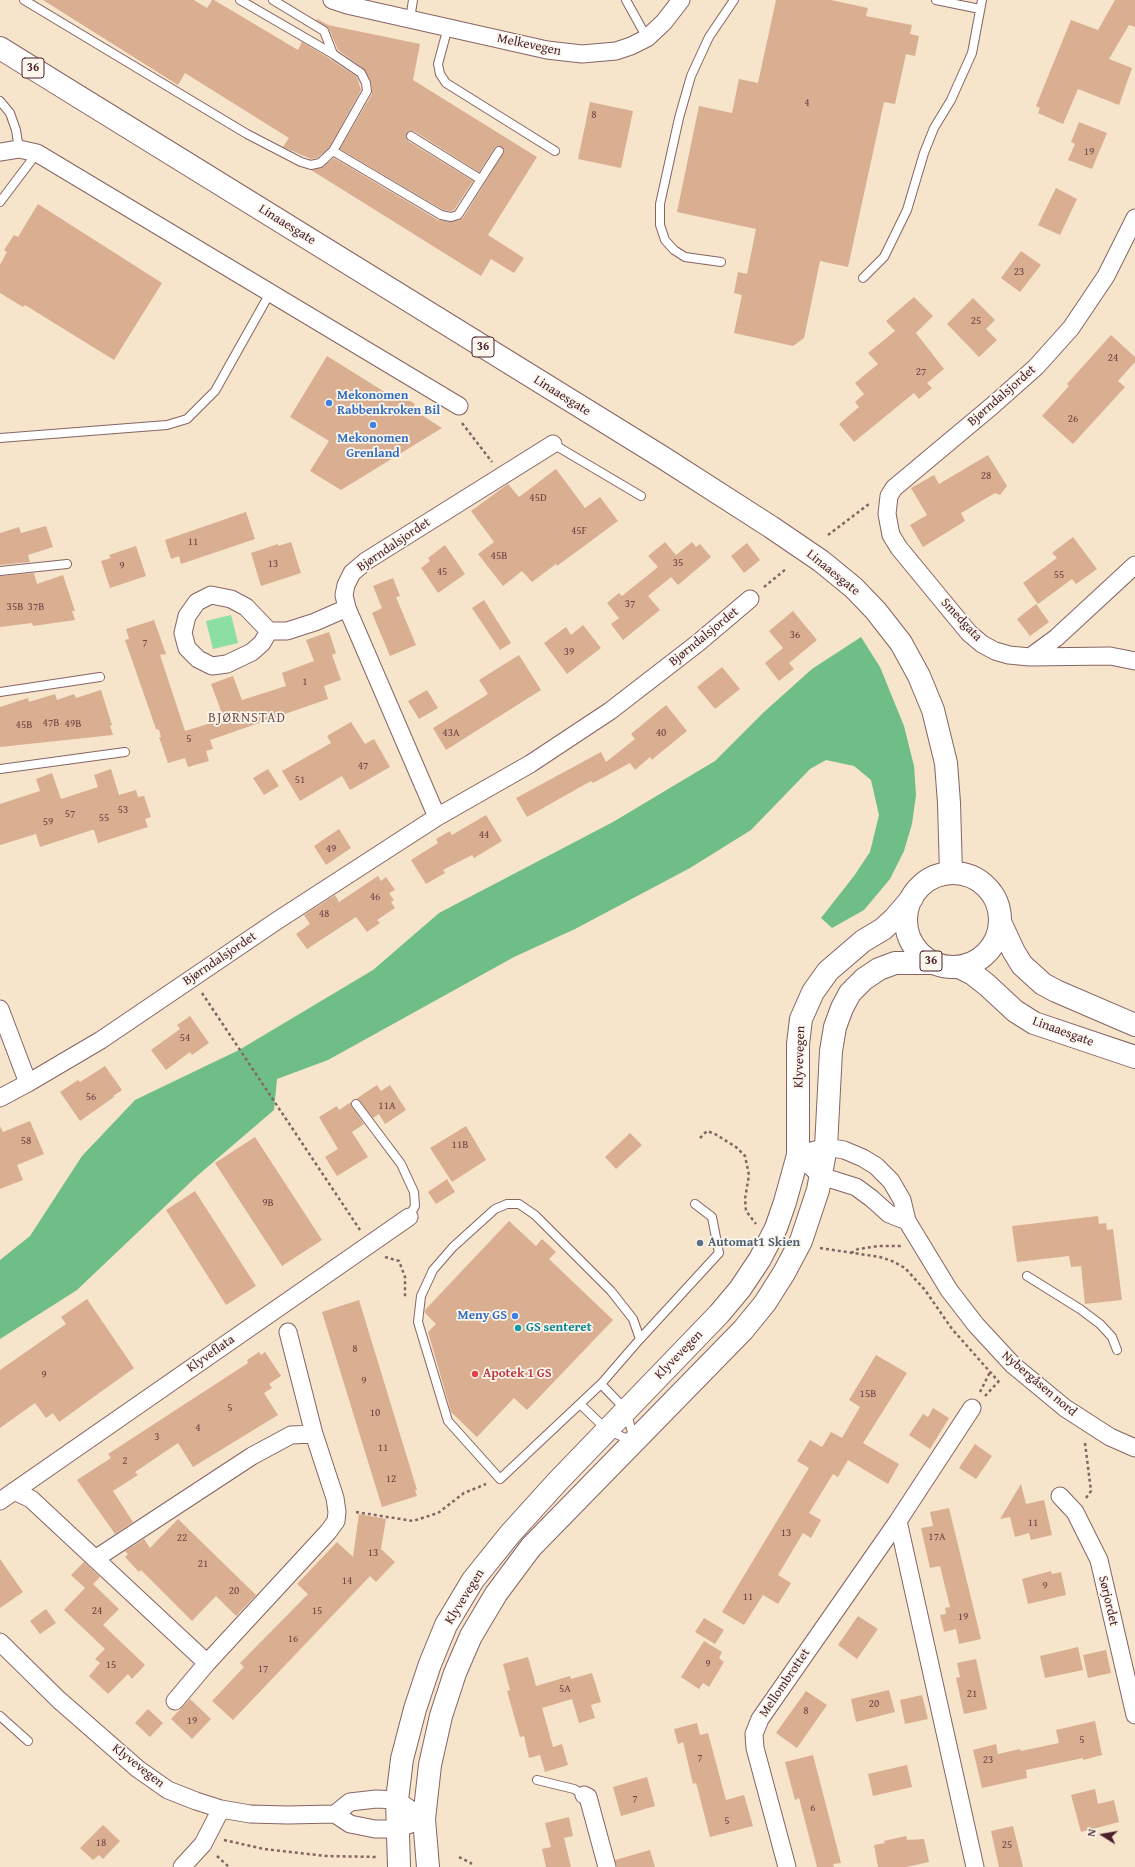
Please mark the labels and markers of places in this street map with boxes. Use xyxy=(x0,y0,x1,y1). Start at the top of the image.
place label: Mekonomen Rabbenkroken Bil xyxy=(337,388,440,419)
marker: Mekonomen Rabbenkroken Bil xyxy=(324,398,334,408)
marker: Mekonomen Grenland xyxy=(368,420,378,430)
place label: Mekonomen Grenland xyxy=(337,431,409,462)
place label: Automat1 Skien xyxy=(708,1235,800,1251)
marker: Automat1 Skien xyxy=(695,1238,705,1248)
place label: Meny GS xyxy=(458,1308,507,1324)
marker: Meny GS xyxy=(510,1311,520,1321)
place label: GS senteret xyxy=(526,1320,592,1336)
marker: GS senteret xyxy=(513,1323,523,1333)
place label: Apotek 1 GS xyxy=(483,1366,551,1382)
marker: Apotek 1 GS xyxy=(470,1369,480,1379)

